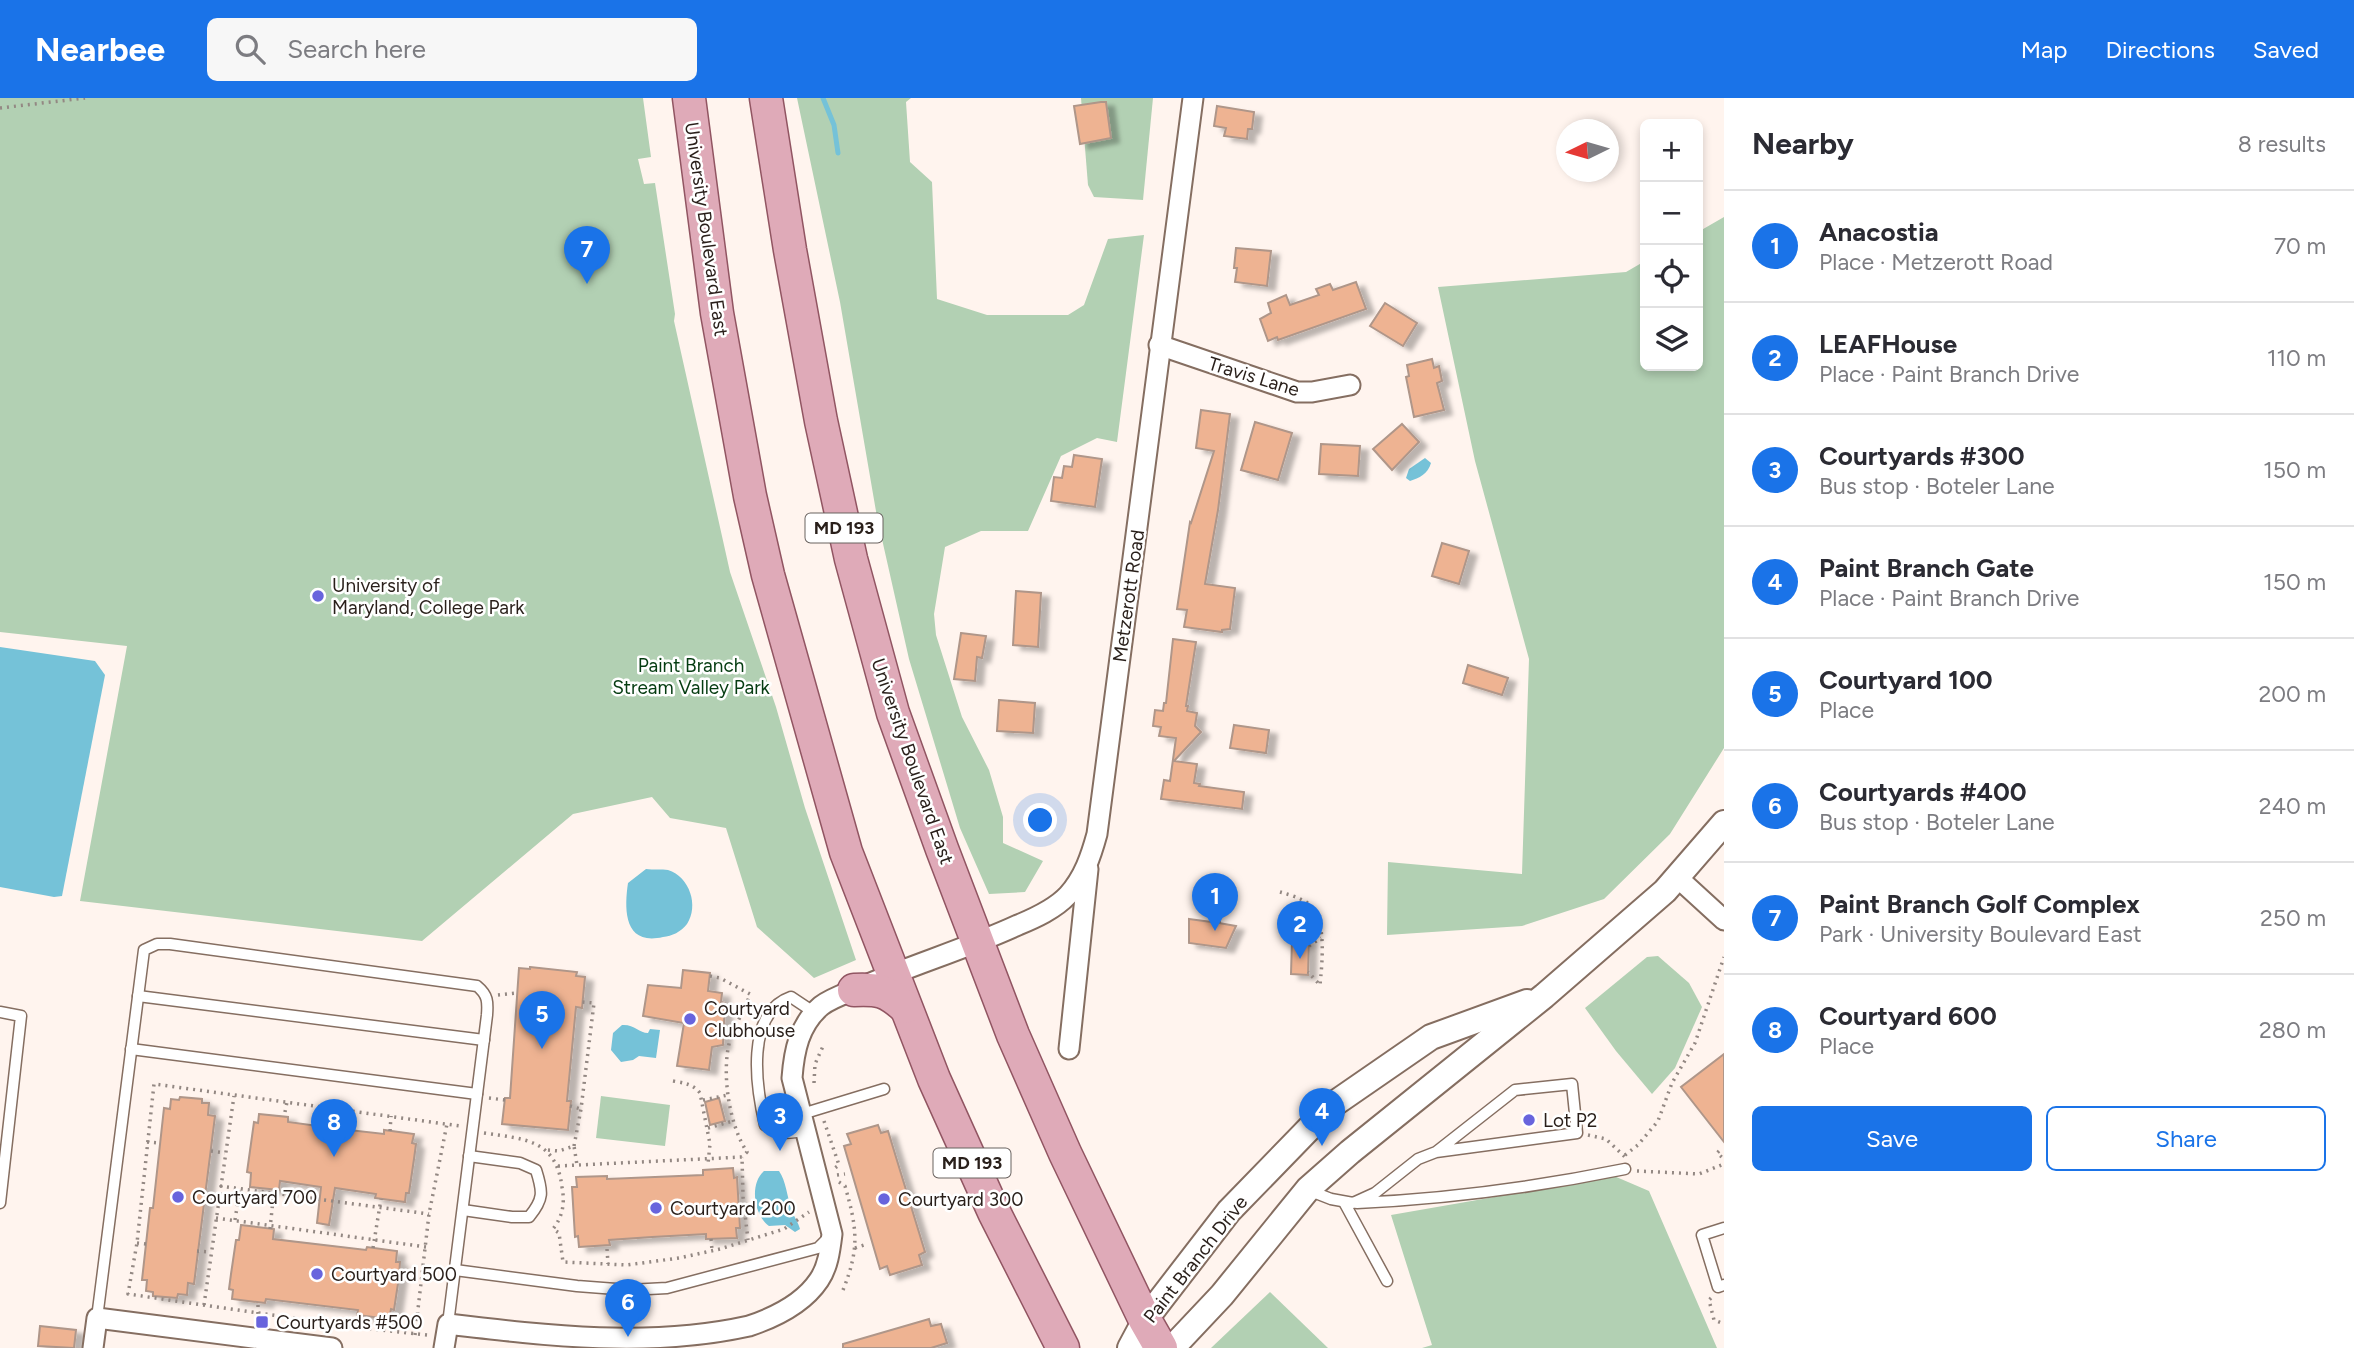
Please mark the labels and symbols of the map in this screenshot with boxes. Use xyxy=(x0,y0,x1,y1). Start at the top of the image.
north arrow xyxy=(1556,119,1619,182)
street label: University Boulevard East xyxy=(680,120,733,338)
pin: 7 xyxy=(564,226,610,284)
street label: Travis Lane xyxy=(1206,352,1302,401)
road number: MD 193 xyxy=(806,514,882,542)
street label: Metzerott Road xyxy=(1108,528,1149,664)
place label: University of Maryland, College Park xyxy=(332,574,525,619)
marker: University of Maryland, College Park xyxy=(310,588,326,604)
park label: Paint Branch Stream Valley Park xyxy=(612,654,771,699)
street label: University Boulevard East xyxy=(866,655,959,867)
your location xyxy=(1023,803,1057,837)
pin: 1 xyxy=(1192,873,1238,931)
pin: 2 xyxy=(1277,901,1323,959)
pin: 5 xyxy=(519,991,565,1049)
place label: Courtyard Clubhouse xyxy=(704,997,795,1042)
marker: Courtyard Clubhouse xyxy=(682,1011,698,1027)
pin: 4 xyxy=(1299,1088,1345,1146)
pin: 3 xyxy=(757,1093,803,1151)
pin: 8 xyxy=(311,1099,357,1157)
place label: Lot P2 xyxy=(1543,1109,1597,1132)
marker: Lot P2 xyxy=(1521,1112,1537,1128)
road number: MD 193 xyxy=(934,1148,1010,1178)
place label: Courtyard 700 xyxy=(192,1186,317,1209)
place label: Courtyard 300 xyxy=(898,1188,1023,1211)
marker: Courtyard 700 xyxy=(170,1189,186,1205)
marker: Courtyard 300 xyxy=(876,1191,892,1207)
street label: Paint Branch Drive xyxy=(1139,1191,1252,1328)
place label: Courtyard 200 xyxy=(670,1197,796,1220)
marker: Courtyard 200 xyxy=(648,1200,664,1216)
place label: Courtyard 500 xyxy=(331,1263,457,1286)
marker: Courtyard 500 xyxy=(309,1266,325,1282)
pin: 6 xyxy=(605,1279,651,1337)
place label: Courtyards #500 xyxy=(276,1311,423,1334)
marker: Courtyards #500 xyxy=(254,1314,270,1330)

